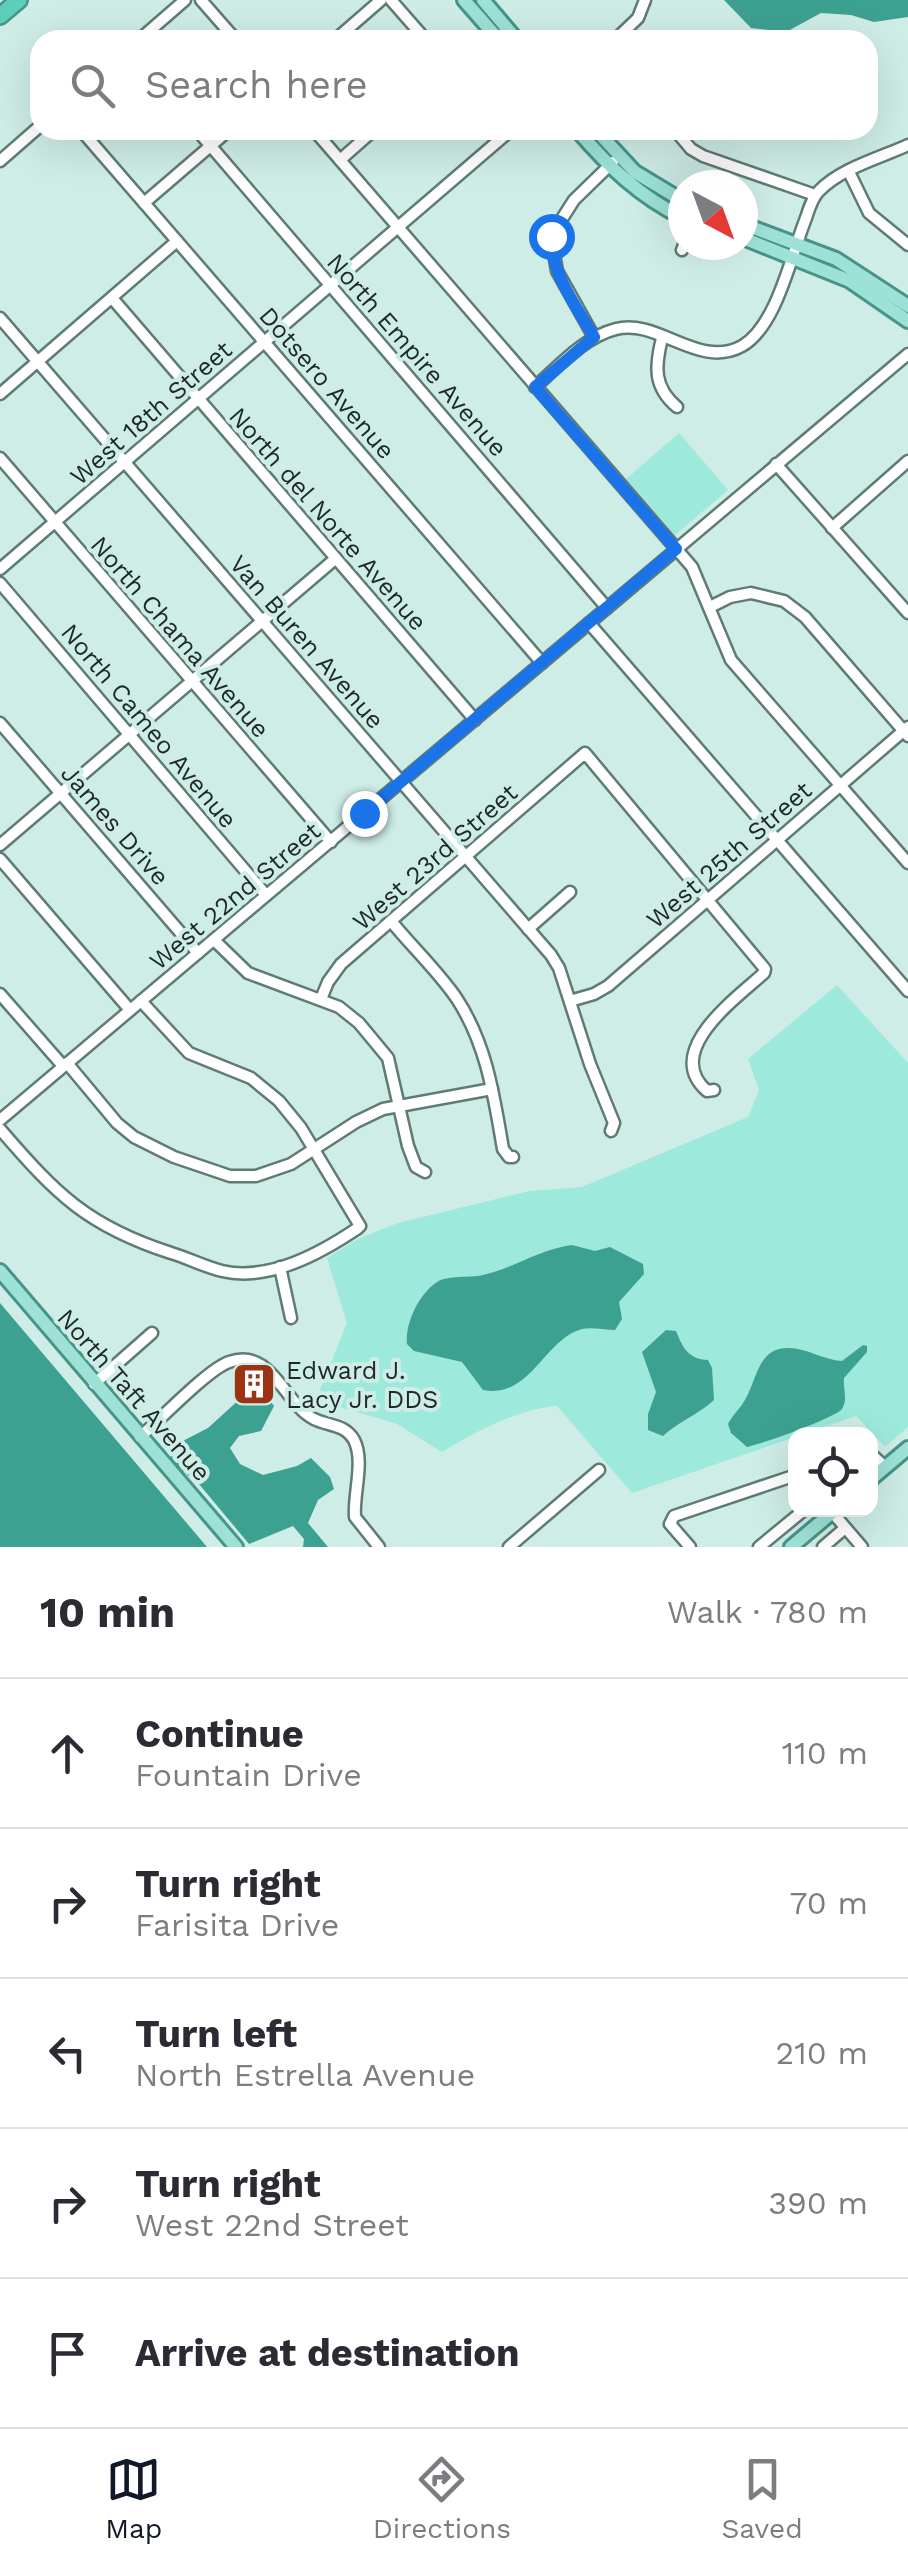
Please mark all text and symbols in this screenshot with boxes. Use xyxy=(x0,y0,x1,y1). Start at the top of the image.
search box xyxy=(30,30,878,140)
icon: search xyxy=(65,58,120,113)
text: Search here xyxy=(145,63,368,107)
north arrow xyxy=(668,170,758,260)
route start xyxy=(529,214,575,260)
street label: North Empire Avenue xyxy=(321,248,513,462)
street label: Dotsero Avenue xyxy=(253,301,401,465)
street label: West 18th Street xyxy=(64,335,238,491)
street label: North del Norte Avenue xyxy=(223,402,433,636)
street label: North Chama Avenue xyxy=(85,530,275,744)
street label: Van Buren Avenue xyxy=(224,549,390,735)
street label: North Cameo Avenue xyxy=(55,618,243,834)
street label: James Drive xyxy=(55,759,175,891)
street label: West 25th Street xyxy=(641,775,818,934)
street label: West 23rd Street xyxy=(347,777,523,936)
route end xyxy=(342,791,388,837)
street label: West 22nd Street xyxy=(144,816,327,976)
street label: North Taft Avenue xyxy=(52,1303,216,1487)
place label: Edward J. Lacy Jr. DDS xyxy=(286,1356,438,1414)
building icon: Edward J. Lacy Jr. DDS xyxy=(231,1361,277,1407)
map controls xyxy=(788,1427,878,1517)
button: locate xyxy=(788,1427,878,1517)
text: 10 min xyxy=(40,1588,175,1637)
text: Walk · 780 m xyxy=(667,1593,868,1631)
text: Continue xyxy=(135,1712,304,1756)
icon: ahead xyxy=(40,1726,95,1781)
text: 110 m xyxy=(782,1734,868,1772)
text: Fountain Drive xyxy=(135,1756,362,1794)
text: Turn right xyxy=(135,1862,321,1906)
icon: right xyxy=(40,1876,95,1931)
text: 70 m xyxy=(789,1884,868,1922)
text: Farisita Drive xyxy=(135,1906,339,1944)
text: Turn left xyxy=(135,2012,297,2056)
icon: left xyxy=(40,2026,95,2081)
text: 210 m xyxy=(776,2034,868,2072)
text: North Estrella Avenue xyxy=(135,2056,475,2094)
text: Turn right xyxy=(135,2162,321,2206)
icon: right xyxy=(40,2176,95,2231)
text: 390 m xyxy=(768,2184,868,2222)
text: West 22nd Street xyxy=(135,2206,409,2244)
icon: arrive xyxy=(40,2326,95,2381)
text: Arrive at destination xyxy=(135,2331,520,2375)
tab: Map xyxy=(105,2452,162,2545)
tab: Directions xyxy=(373,2452,511,2545)
tab: Saved xyxy=(721,2452,803,2545)

